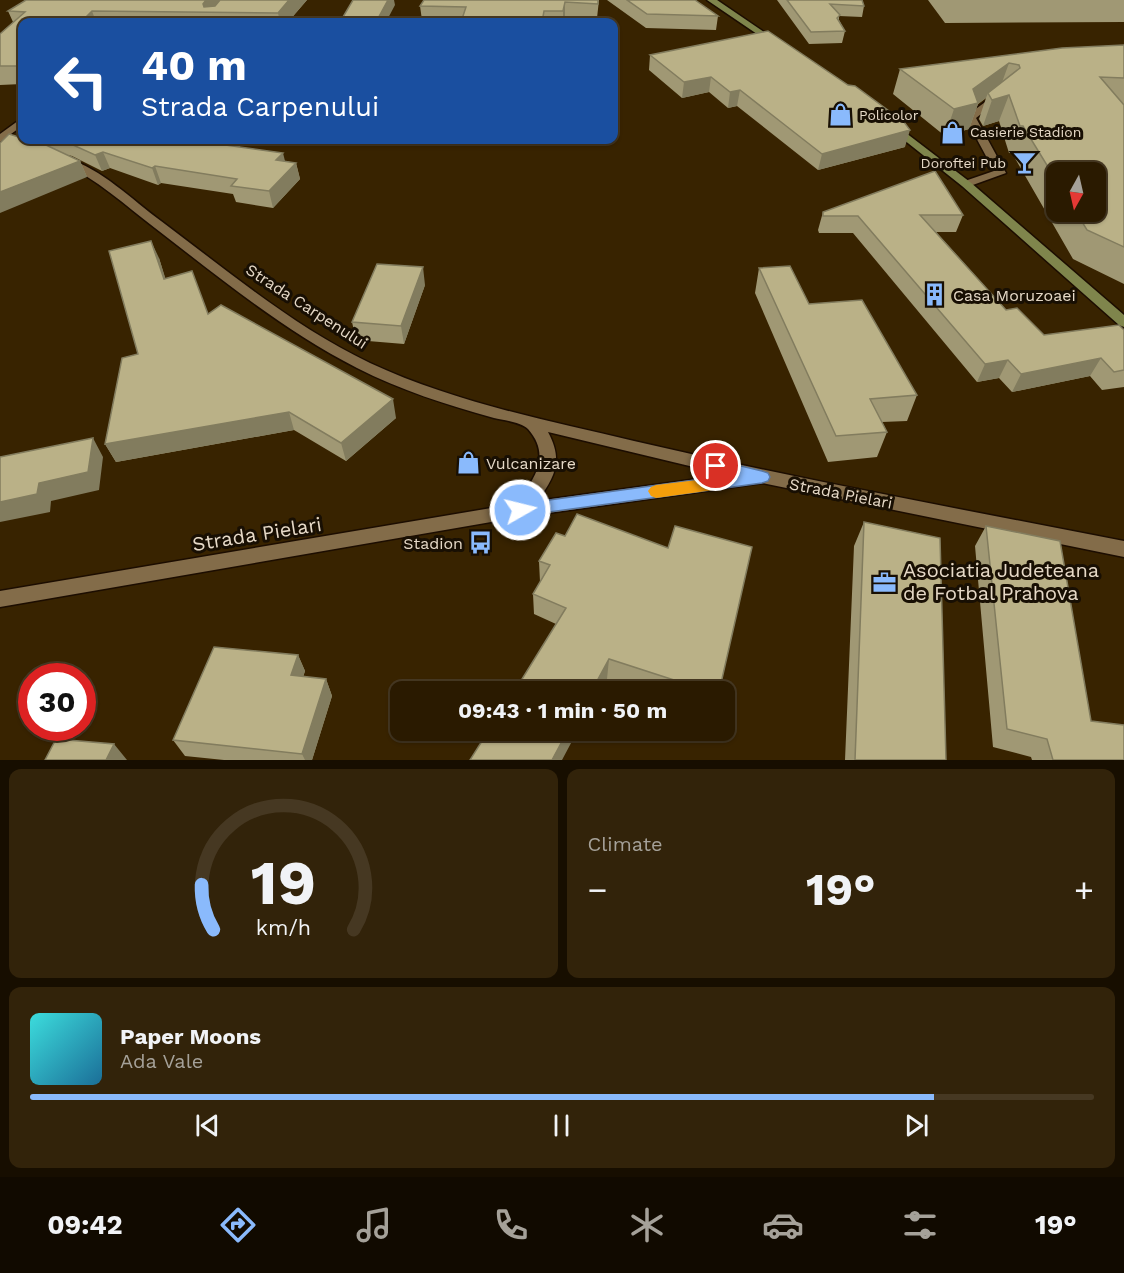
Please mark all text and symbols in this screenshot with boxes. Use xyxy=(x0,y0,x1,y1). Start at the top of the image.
text: 40 m xyxy=(141,41,247,90)
icon: left xyxy=(42,42,120,120)
text: Strada Carpenului xyxy=(141,91,379,123)
shop icon: Policolor xyxy=(828,102,854,128)
place label: Policolor xyxy=(859,107,919,123)
shop icon: Casierie Stadion xyxy=(939,119,965,145)
place label: Casierie Stadion xyxy=(970,124,1081,140)
bar icon: Doroftei Pub xyxy=(1011,150,1037,176)
place label: Doroftei Pub xyxy=(921,155,1006,171)
north arrow xyxy=(1046,162,1106,222)
map controls xyxy=(1046,162,1106,222)
street label: Strada Carpenului xyxy=(242,260,371,353)
building icon: Casa Moruzoaei xyxy=(922,282,948,308)
place label: Casa Moruzoaei xyxy=(953,286,1076,305)
pin xyxy=(690,440,741,491)
icon: arrive xyxy=(699,449,732,482)
shop icon: Vulcanizare xyxy=(455,450,481,476)
place label: Vulcanizare xyxy=(486,454,576,473)
street label: Strada Pielari xyxy=(788,474,894,513)
position arrow xyxy=(488,478,552,542)
street label: Strada Pielari xyxy=(191,512,323,556)
bus stop icon: Stadion xyxy=(468,530,494,556)
place label: Stadion xyxy=(403,534,463,553)
place label: Asociatia Judeteana de Fotbal Prahova xyxy=(903,558,1099,605)
office icon: Asociatia Judeteana de Fotbal Prahova xyxy=(872,569,898,595)
speed limit sign: 30 xyxy=(18,663,96,741)
text: 09:43 · 1 min · 50 m xyxy=(458,698,667,723)
text: Climate xyxy=(588,832,663,856)
text: 19 xyxy=(251,846,316,919)
text: 19° xyxy=(806,863,875,916)
text: − xyxy=(588,870,607,909)
text: + xyxy=(1074,870,1094,909)
text: km/h xyxy=(256,916,311,941)
text: Paper Moons xyxy=(120,1024,261,1049)
text: Ada Vale xyxy=(120,1049,203,1073)
icon: previous xyxy=(191,1109,224,1142)
icon: pause xyxy=(545,1109,578,1142)
icon: next xyxy=(900,1109,933,1142)
icon: directions xyxy=(217,1204,259,1246)
icon: music xyxy=(353,1204,395,1246)
icon: phone xyxy=(490,1204,532,1246)
icon: climate xyxy=(626,1204,668,1246)
icon: car xyxy=(762,1204,804,1246)
icon: filters xyxy=(899,1204,941,1246)
text: 09:42 xyxy=(47,1209,123,1241)
text: 19° xyxy=(1035,1209,1077,1241)

